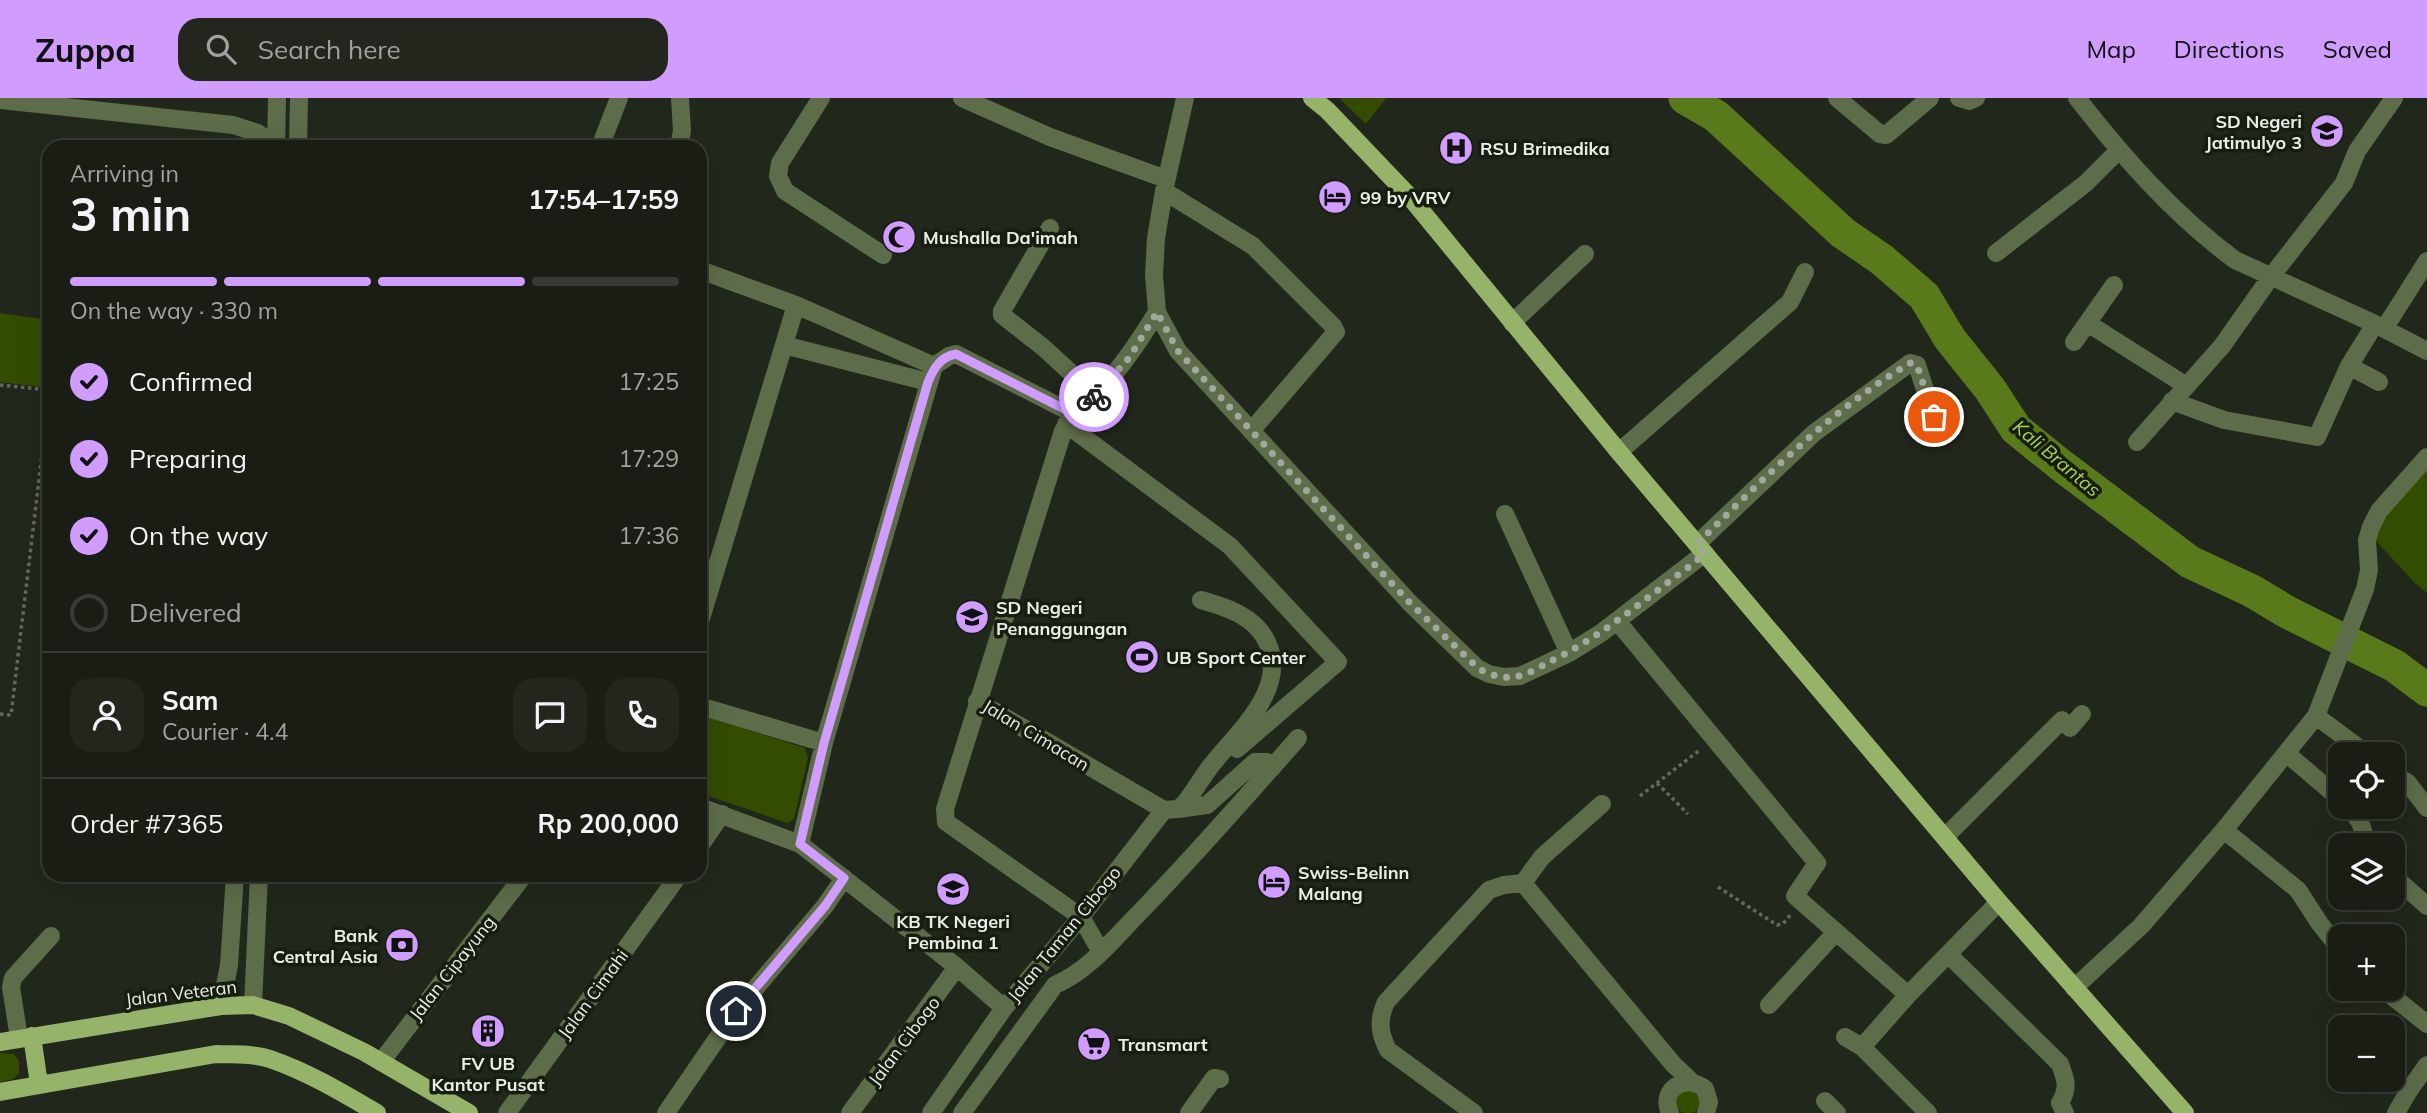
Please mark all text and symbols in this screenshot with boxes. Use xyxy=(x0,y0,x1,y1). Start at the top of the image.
search box xyxy=(178,18,668,81)
text: Zuppa xyxy=(35,29,136,70)
icon: search xyxy=(202,30,240,68)
text: Search here xyxy=(258,33,401,66)
text: Map xyxy=(2086,34,2136,64)
text: Directions xyxy=(2174,34,2285,64)
text: Saved xyxy=(2323,34,2392,64)
place label: SD Negeri Jatimulyo 3 xyxy=(2205,110,2302,154)
school or university icon: SD Negeri Jatimulyo 3 xyxy=(2308,112,2346,150)
hospital icon: RSU Brimedika xyxy=(1437,129,1475,167)
place label: RSU Brimedika xyxy=(1480,137,1610,160)
text: Arriving in xyxy=(70,159,179,188)
hotel icon: 99 by VRV xyxy=(1316,178,1354,216)
text: 17:54–17:59 xyxy=(528,183,679,216)
text: 3 min xyxy=(70,185,191,243)
place label: 99 by VRV xyxy=(1360,186,1452,209)
mosque icon: Mushalla Da'imah xyxy=(880,218,918,256)
place label: Mushalla Da'imah xyxy=(923,226,1078,249)
text: On the way · 330 m xyxy=(70,296,278,325)
courier xyxy=(1059,362,1129,432)
icon: check xyxy=(70,363,108,401)
text: Confirmed xyxy=(129,365,253,398)
text: 17:25 xyxy=(619,367,679,396)
icon: bike xyxy=(1075,378,1113,416)
pin xyxy=(1904,387,1964,447)
icon: bag xyxy=(1915,398,1953,436)
water label: Kali Brantas xyxy=(2008,414,2106,502)
icon: check xyxy=(70,440,108,478)
text: Preparing xyxy=(129,442,247,475)
text: 17:29 xyxy=(619,444,679,473)
icon: check xyxy=(70,517,108,555)
text: On the way xyxy=(129,519,268,552)
text: 17:36 xyxy=(619,521,679,550)
text: Delivered xyxy=(129,596,242,629)
place label: SD Negeri Penanggungan xyxy=(996,596,1127,640)
school or university icon: SD Negeri Penanggungan xyxy=(953,598,991,636)
sports icon: UB Sport Center xyxy=(1123,638,1161,676)
place label: UB Sport Center xyxy=(1166,646,1306,669)
button: person xyxy=(70,678,144,752)
button: chat xyxy=(513,678,587,752)
button: phone xyxy=(605,678,679,752)
text: Sam xyxy=(162,684,218,717)
street label: Jalan Cimacan xyxy=(978,694,1094,776)
text: Courier · 4.4 xyxy=(162,717,288,746)
map controls xyxy=(2328,742,2405,1092)
button: locate xyxy=(2328,742,2405,819)
text: Order #7365 xyxy=(70,807,223,840)
text: Rp 200,000 xyxy=(537,807,679,840)
button: layers xyxy=(2328,833,2405,910)
street label: Jalan Taman Cibogo xyxy=(1002,861,1126,1007)
place label: Swiss-Belinn Malang xyxy=(1298,861,1409,905)
hotel icon: Swiss-Belinn Malang xyxy=(1255,863,1293,901)
school or university icon: KB TK Negeri Pembina 1 xyxy=(934,870,972,908)
place label: KB TK Negeri Pembina 1 xyxy=(896,910,1010,954)
street label: Jalan Cipayung xyxy=(404,911,500,1025)
place label: Bank Central Asia xyxy=(273,924,379,968)
button: + xyxy=(2328,924,2405,1001)
bank icon: Bank Central Asia xyxy=(383,926,421,964)
street label: Jalan Cimahi xyxy=(553,945,633,1043)
street label: Jalan Veteran xyxy=(124,975,238,1011)
pin xyxy=(706,981,766,1041)
icon: home xyxy=(717,992,755,1030)
street label: Jalan Cibogo xyxy=(863,992,945,1090)
building icon: FV UB Kantor Pusat xyxy=(469,1012,507,1050)
button: − xyxy=(2328,1015,2405,1092)
supermarket icon: Transmart xyxy=(1075,1025,1113,1063)
place label: Transmart xyxy=(1118,1033,1208,1056)
place label: FV UB Kantor Pusat xyxy=(432,1052,545,1096)

